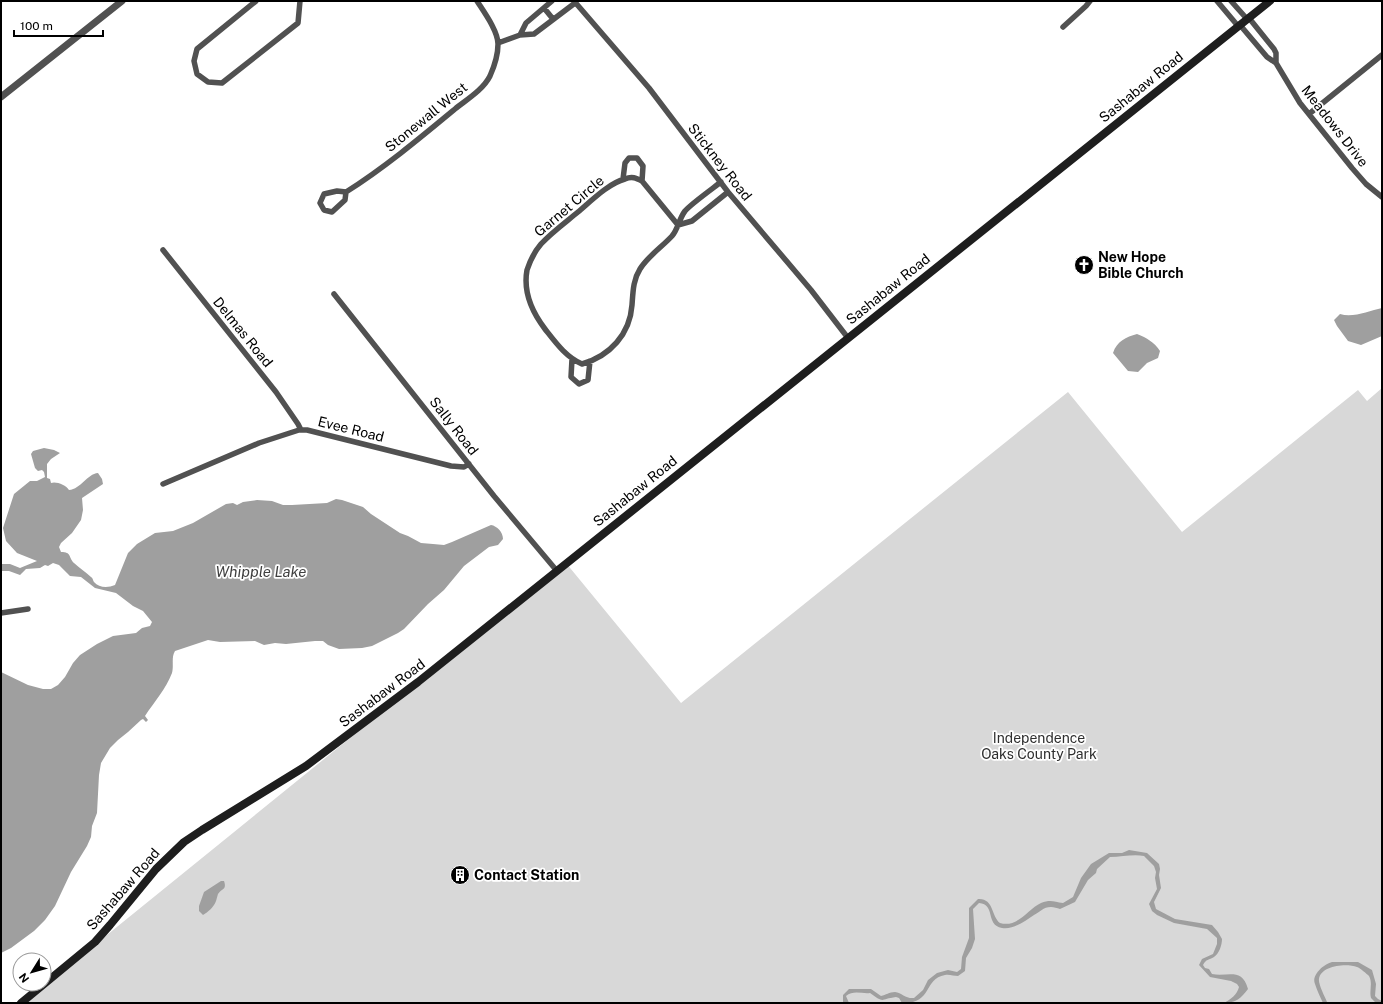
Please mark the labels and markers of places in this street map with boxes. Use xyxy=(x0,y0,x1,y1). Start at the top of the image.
place label: New Hope Bible Church xyxy=(1098,249,1184,281)
church icon: New Hope Bible Church xyxy=(1073,254,1095,276)
building icon: Contact Station xyxy=(449,864,471,886)
place label: Contact Station xyxy=(474,867,579,883)

